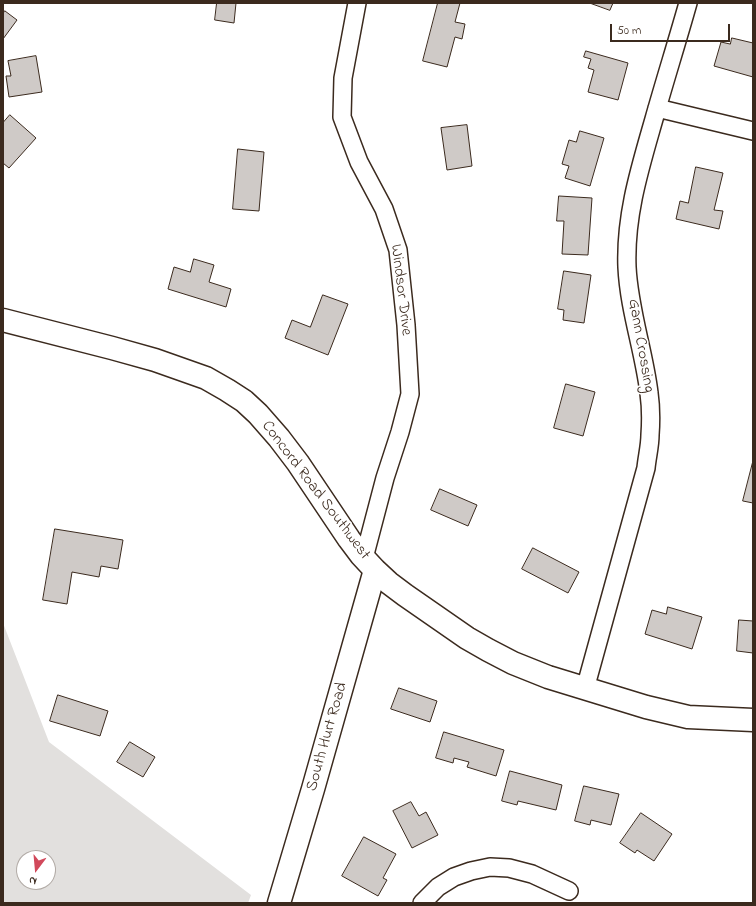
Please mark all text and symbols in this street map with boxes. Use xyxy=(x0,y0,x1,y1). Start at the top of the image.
scale bar xyxy=(612,16,732,42)
text: 50 m xyxy=(617,22,641,40)
street label: Windsor Drive xyxy=(385,243,415,337)
street label: Gann Crossing xyxy=(622,298,658,394)
street label: Concord Road Southwest xyxy=(256,418,374,564)
street label: South Hurt Road xyxy=(303,680,353,794)
north arrow xyxy=(16,850,56,890)
text: N xyxy=(27,872,39,889)

